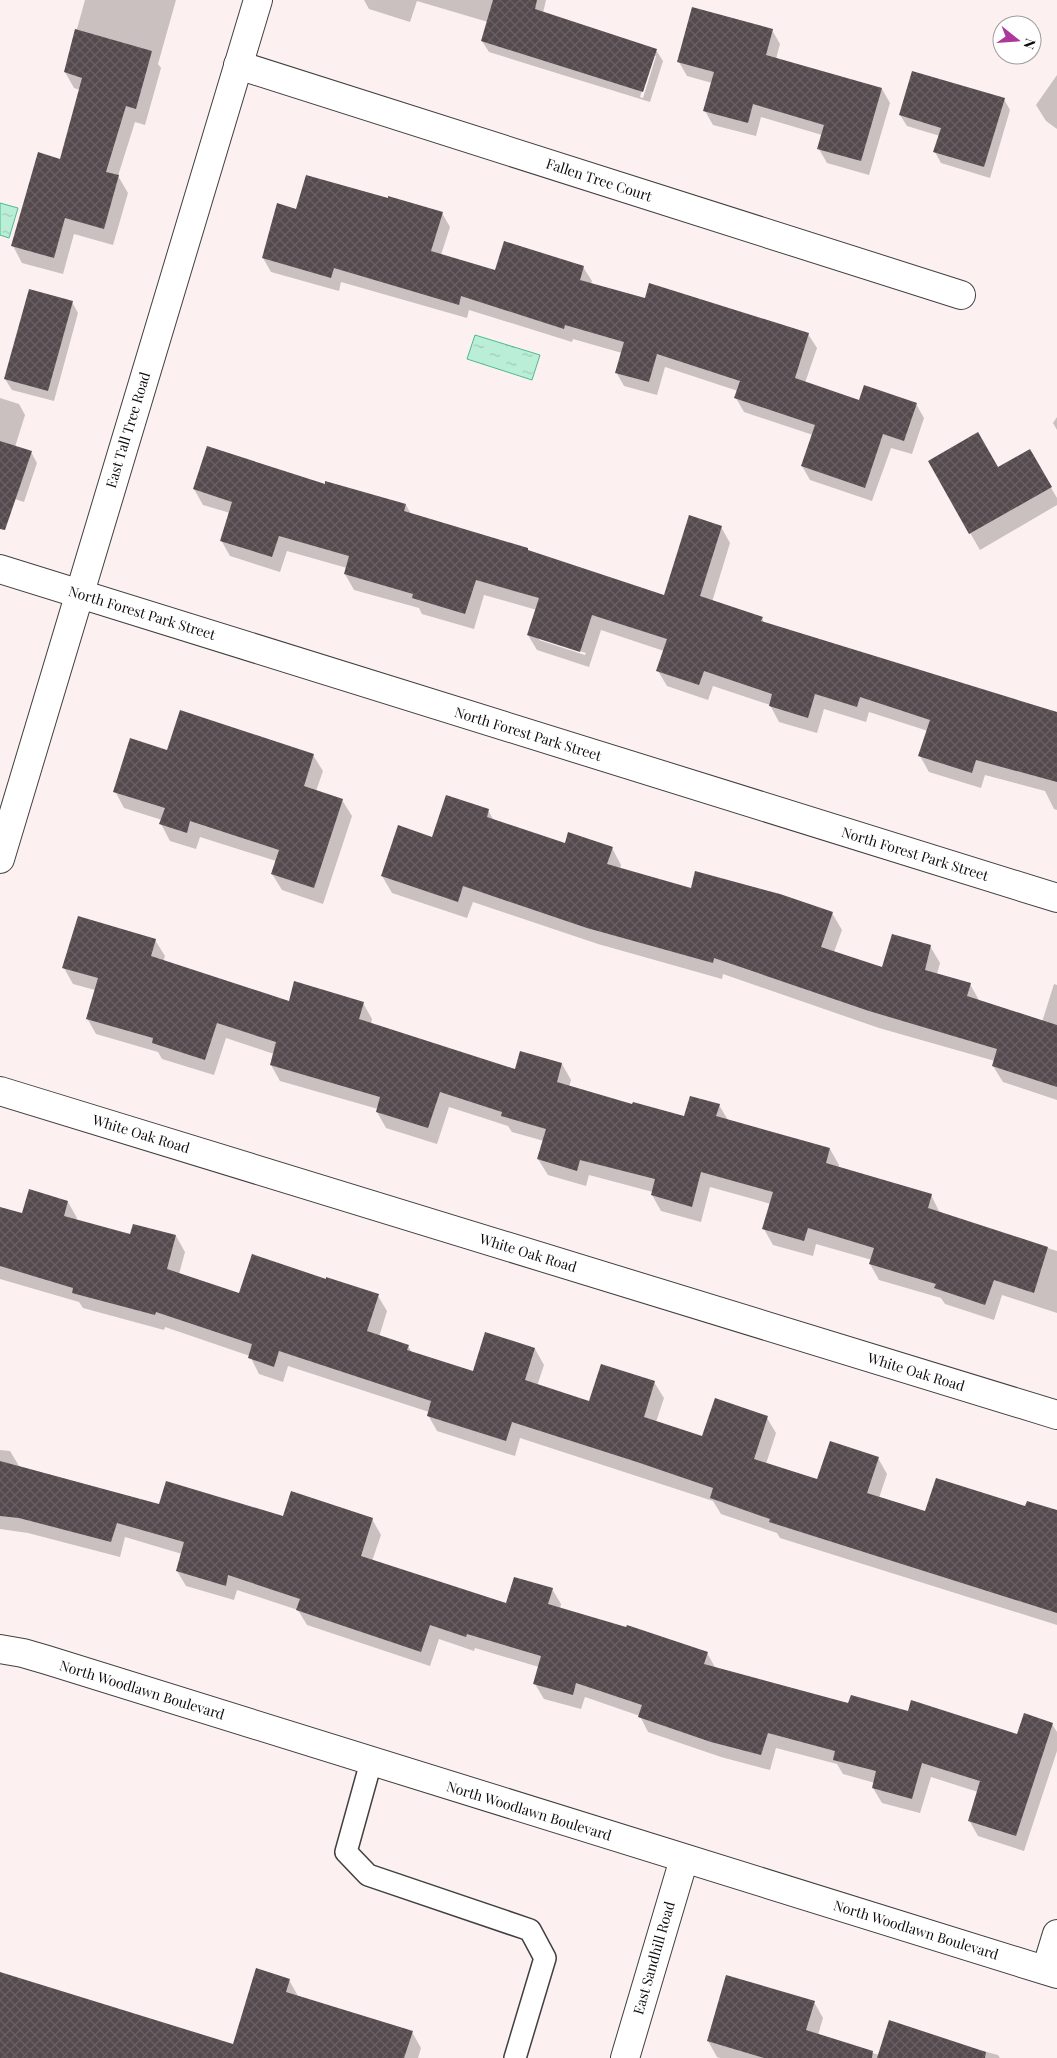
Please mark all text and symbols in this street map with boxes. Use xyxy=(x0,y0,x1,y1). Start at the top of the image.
north arrow xyxy=(992,15,1042,65)
text: N xyxy=(1019,36,1040,52)
street label: Fallen Tree Court xyxy=(544,153,655,206)
street label: East Tall Tree Road xyxy=(101,370,154,490)
street label: North Forest Park Street xyxy=(66,581,219,644)
street label: North Forest Park Street xyxy=(452,702,605,765)
street label: North Forest Park Street xyxy=(839,822,992,885)
street label: White Oak Road xyxy=(89,1109,192,1157)
street label: White Oak Road xyxy=(476,1228,579,1276)
street label: White Oak Road xyxy=(864,1347,967,1395)
street label: North Woodlawn Boulevard xyxy=(57,1655,227,1724)
street label: North Woodlawn Boulevard xyxy=(444,1776,614,1845)
street label: North Woodlawn Boulevard xyxy=(831,1895,1001,1964)
street label: East Sandhill Road xyxy=(628,1899,679,2017)

